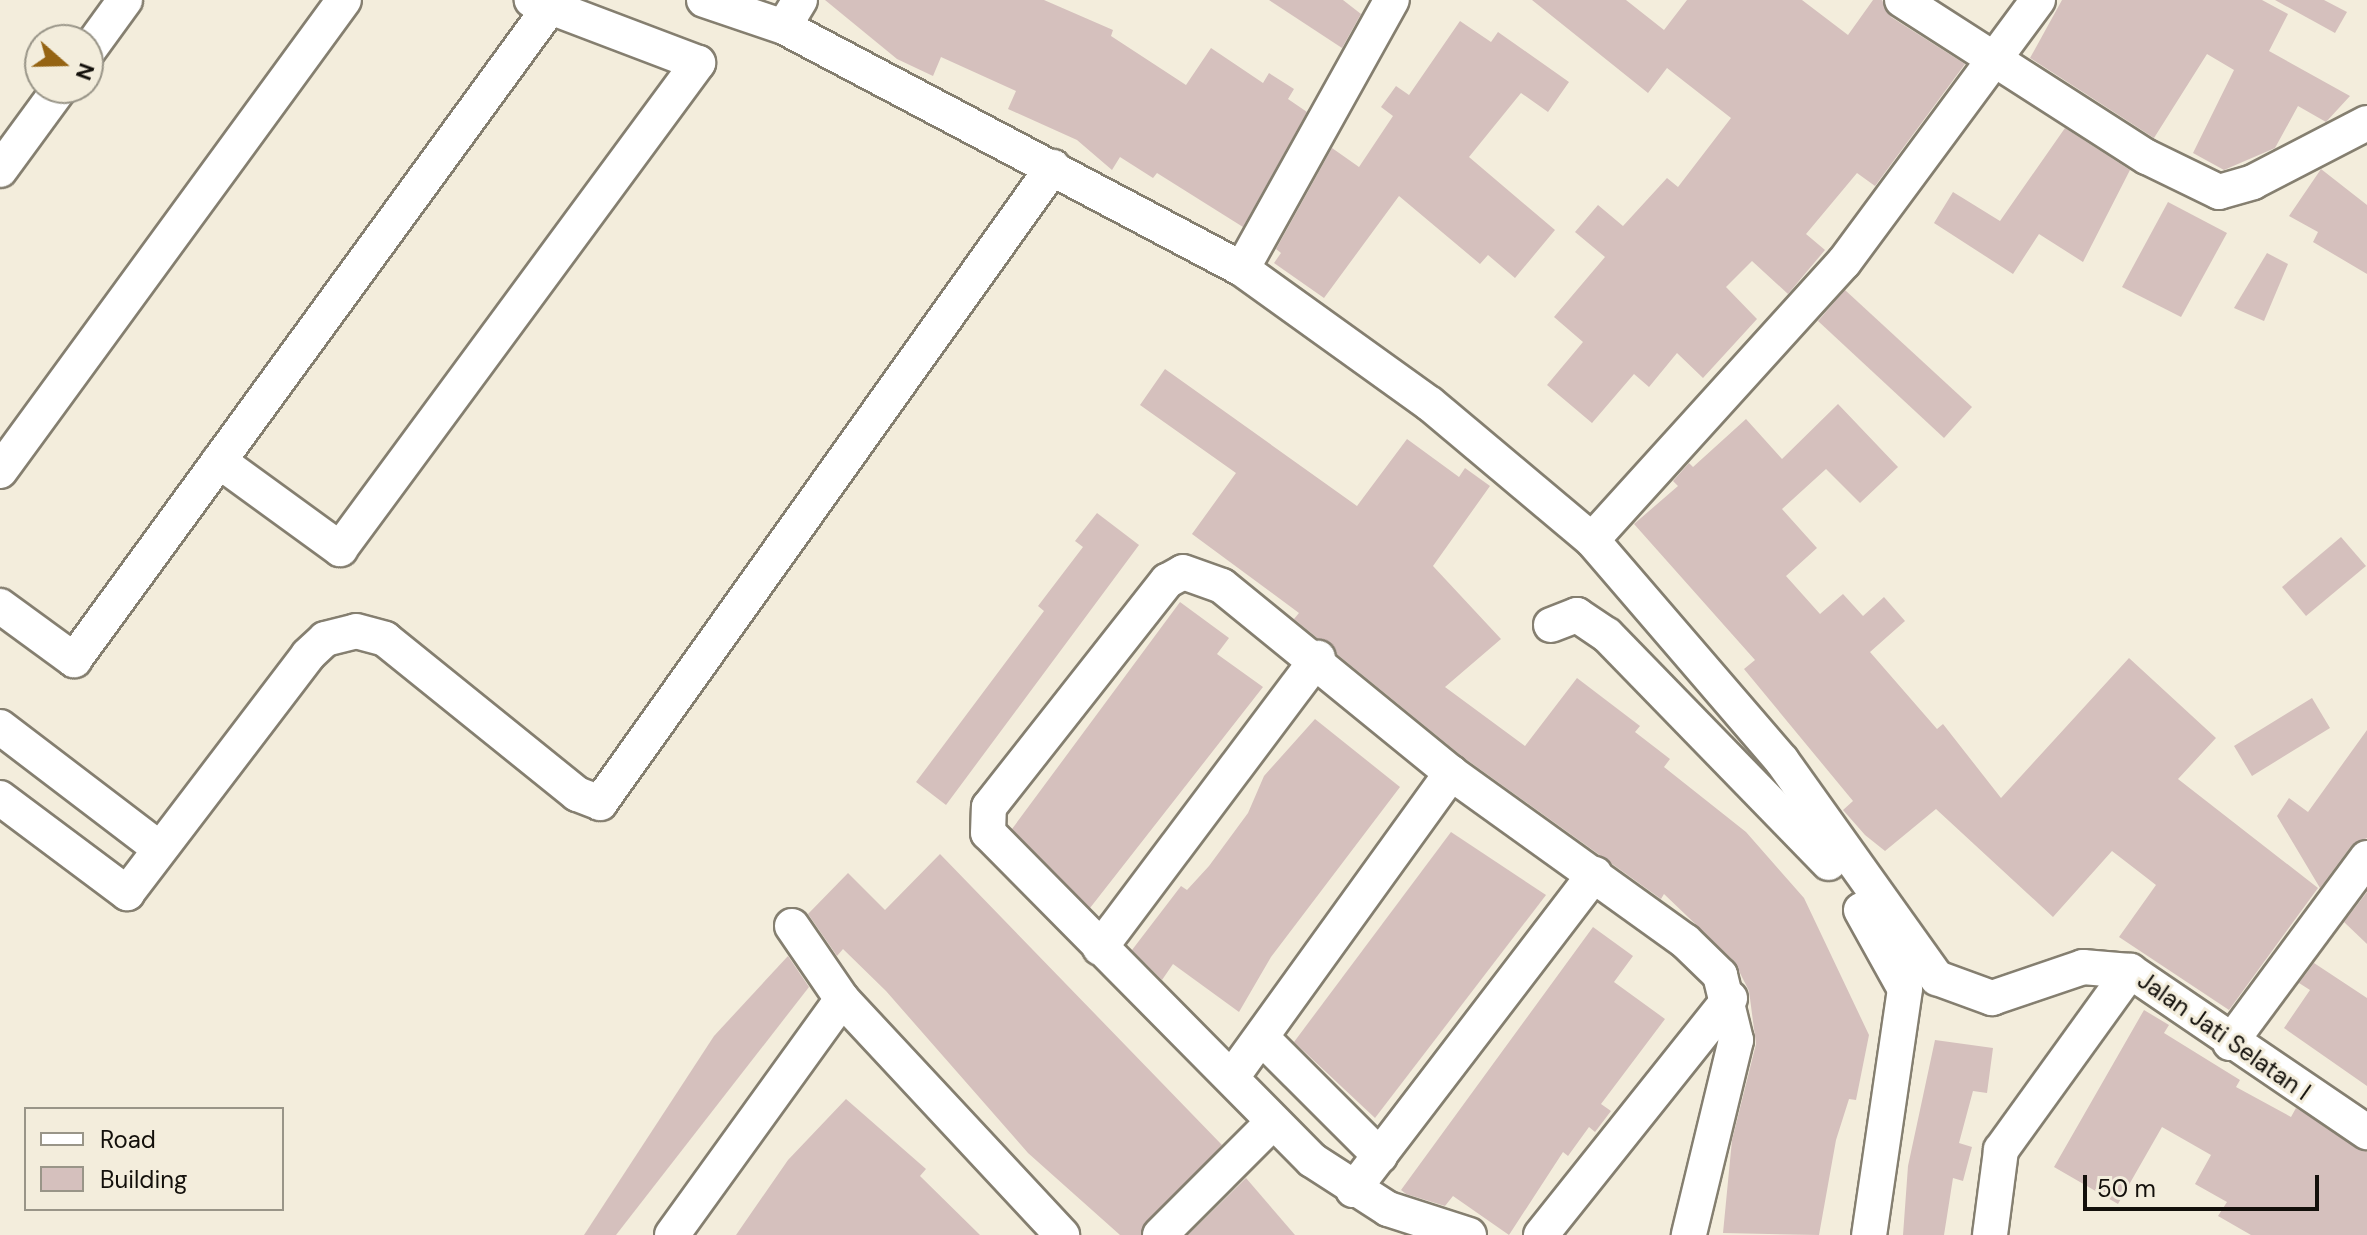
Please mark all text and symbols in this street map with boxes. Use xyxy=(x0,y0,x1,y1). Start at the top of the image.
north arrow xyxy=(24,24,104,104)
text: N xyxy=(69,59,102,84)
street label: Jalan Jati Selatan I xyxy=(2132,966,2316,1106)
legend xyxy=(24,1107,284,1211)
text: Road xyxy=(100,1124,156,1155)
scale bar xyxy=(2087,1159,2323,1209)
text: Building xyxy=(100,1164,187,1195)
text: 50 m xyxy=(2097,1173,2156,1204)

